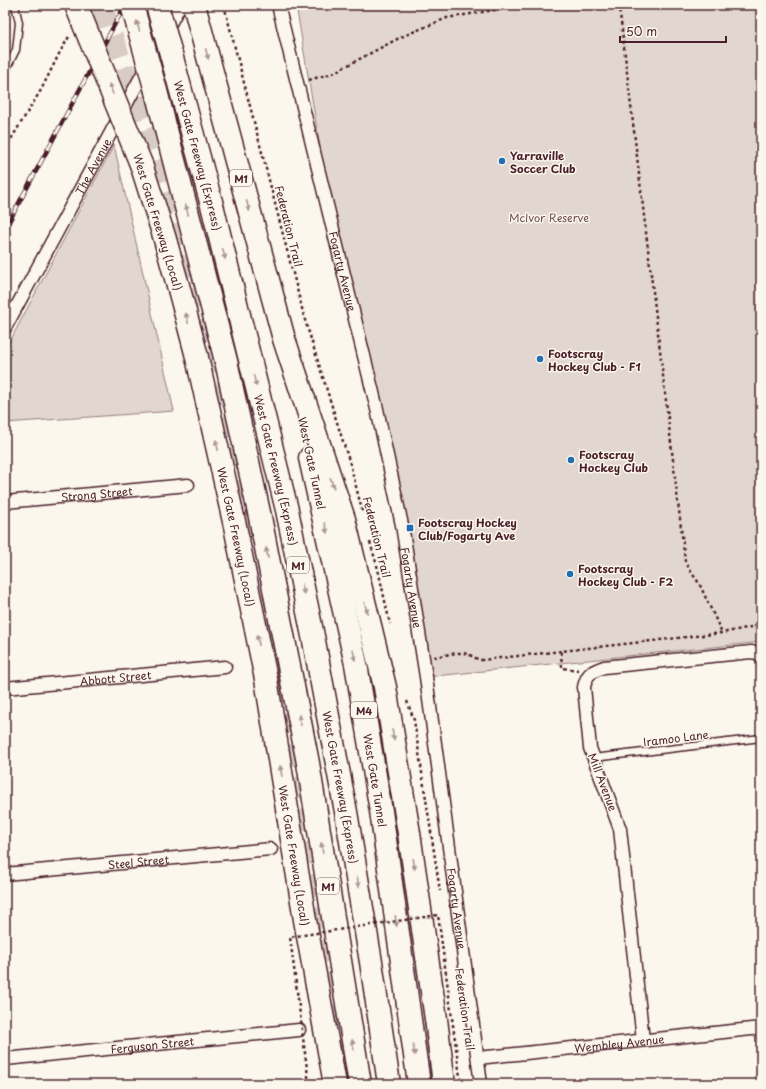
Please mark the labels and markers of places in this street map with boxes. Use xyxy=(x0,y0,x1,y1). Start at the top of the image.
place label: Yarraville Soccer Club xyxy=(510,147,576,177)
marker: Yarraville Soccer Club xyxy=(497,156,507,166)
place label: Footscray Hockey Club - F1 xyxy=(548,345,641,375)
marker: Footscray Hockey Club - F1 xyxy=(535,354,545,364)
place label: Footscray Hockey Club xyxy=(579,446,649,476)
marker: Footscray Hockey Club xyxy=(566,455,576,465)
place label: Footscray Hockey Club/Fogarty Ave xyxy=(418,514,517,544)
marker: Footscray Hockey Club/Fogarty Ave xyxy=(405,523,415,533)
place label: Footscray Hockey Club - F2 xyxy=(578,560,673,590)
marker: Footscray Hockey Club - F2 xyxy=(565,569,575,579)

